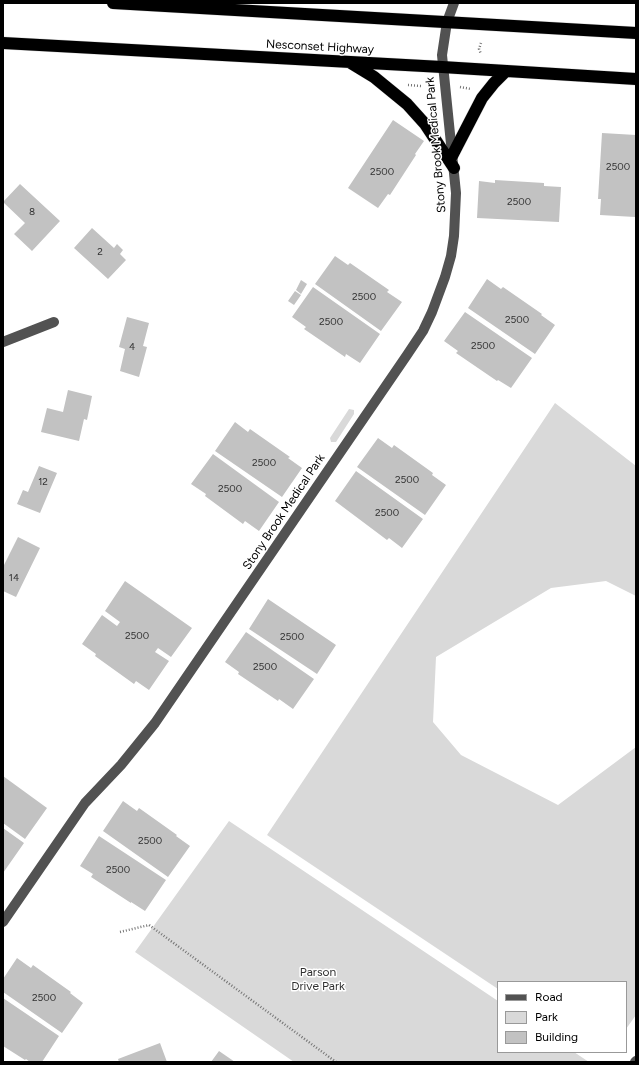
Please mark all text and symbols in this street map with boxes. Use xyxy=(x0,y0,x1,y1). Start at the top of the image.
street label: Nesconset Highway xyxy=(266,37,374,57)
street label: Stony Brook Medical Park xyxy=(423,76,449,214)
house number: 2500 xyxy=(606,161,630,173)
house number: 2500 xyxy=(370,166,394,178)
house number: 2500 xyxy=(507,196,531,208)
house number: 8 xyxy=(29,206,35,218)
house number: 2 xyxy=(97,246,103,258)
house number: 2500 xyxy=(352,291,376,303)
house number: 2500 xyxy=(505,314,529,326)
house number: 2500 xyxy=(319,316,343,328)
house number: 2500 xyxy=(471,340,495,352)
house number: 4 xyxy=(129,341,135,353)
street label: Stony Brook Medical Park xyxy=(240,451,328,573)
house number: 2500 xyxy=(252,457,276,469)
house number: 2500 xyxy=(395,474,419,486)
house number: 12 xyxy=(38,476,48,488)
house number: 2500 xyxy=(218,483,242,495)
house number: 2500 xyxy=(375,507,399,519)
house number: 14 xyxy=(9,572,19,584)
house number: 2500 xyxy=(125,630,149,642)
house number: 2500 xyxy=(280,631,304,643)
house number: 2500 xyxy=(253,661,277,673)
house number: 2500 xyxy=(138,835,162,847)
house number: 2500 xyxy=(106,864,130,876)
park label: Parson Drive Park xyxy=(291,965,345,993)
legend xyxy=(497,981,627,1053)
text: Road xyxy=(535,990,563,1004)
house number: 2500 xyxy=(32,992,56,1004)
text: Park xyxy=(535,1010,558,1024)
text: Building xyxy=(535,1030,578,1044)

